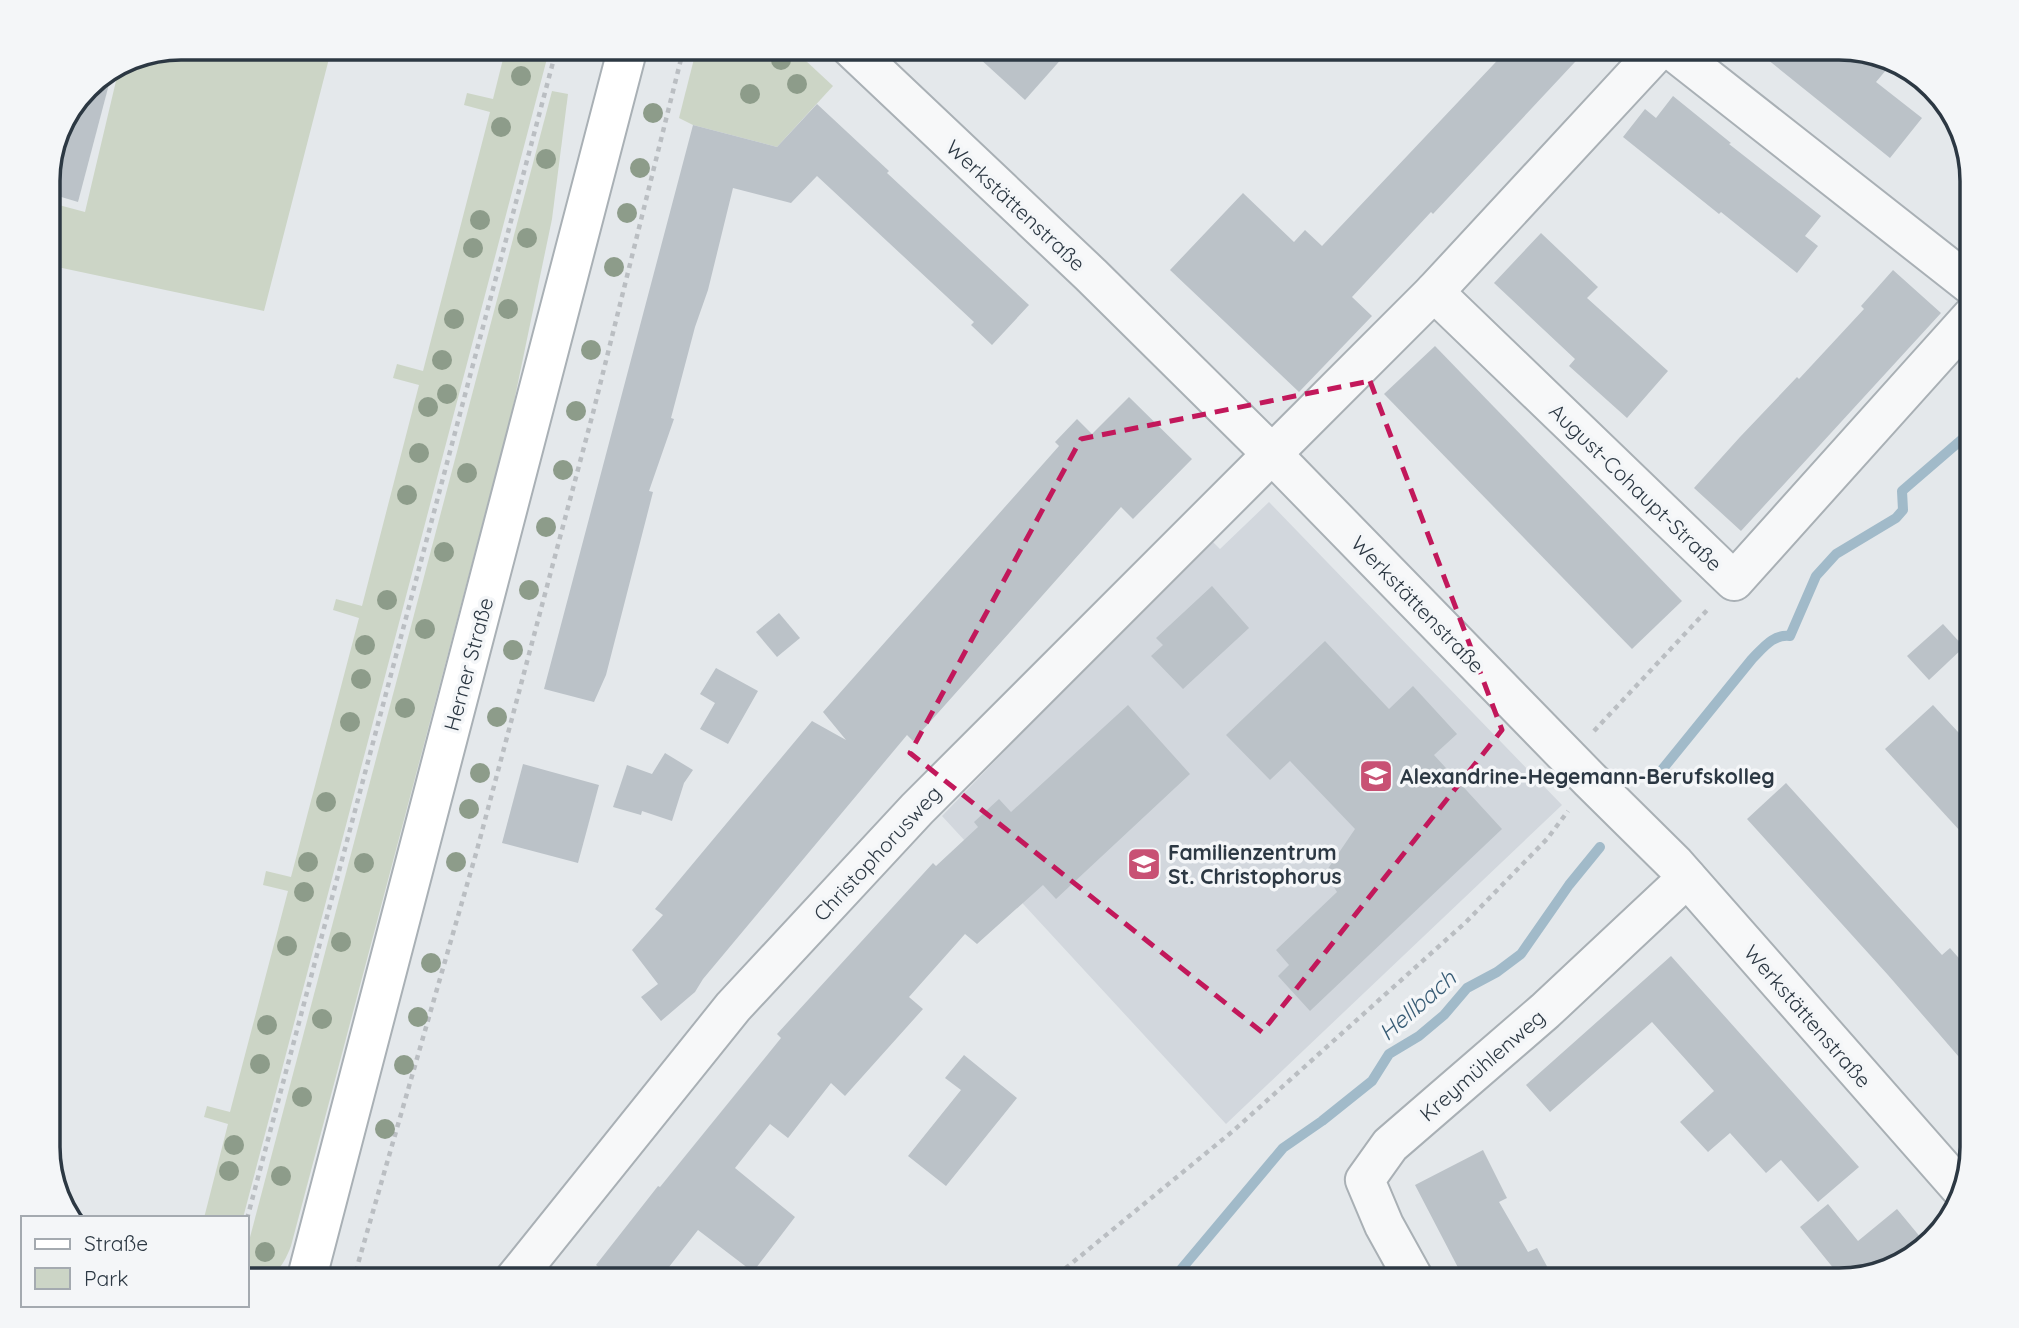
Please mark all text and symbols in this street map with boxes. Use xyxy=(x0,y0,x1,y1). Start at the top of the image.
street label: Werkstättenstraße xyxy=(941,134,1091,276)
street label: August-Cohaupt-Straße xyxy=(1544,398,1728,576)
street label: Werkstättenstraße xyxy=(1346,530,1490,678)
street label: Herner Straße xyxy=(438,594,498,734)
school or university icon: Alexandrine-Hegemann-Berufskolleg xyxy=(1357,757,1395,795)
place label: Alexandrine-Hegemann-Berufskolleg xyxy=(1400,763,1775,789)
street label: Christophorusweg xyxy=(808,780,946,926)
place label: Familienzentrum St. Christophorus xyxy=(1168,839,1342,889)
school or university icon: Familienzentrum St. Christophorus xyxy=(1125,845,1163,883)
street label: Werkstättenstraße xyxy=(1739,939,1877,1093)
water label: Hellbach xyxy=(1372,963,1462,1046)
street label: Kreymühlenweg xyxy=(1414,1003,1550,1127)
legend xyxy=(21,1216,248,1307)
text: Straße xyxy=(84,1230,148,1256)
text: Park xyxy=(84,1265,128,1291)

